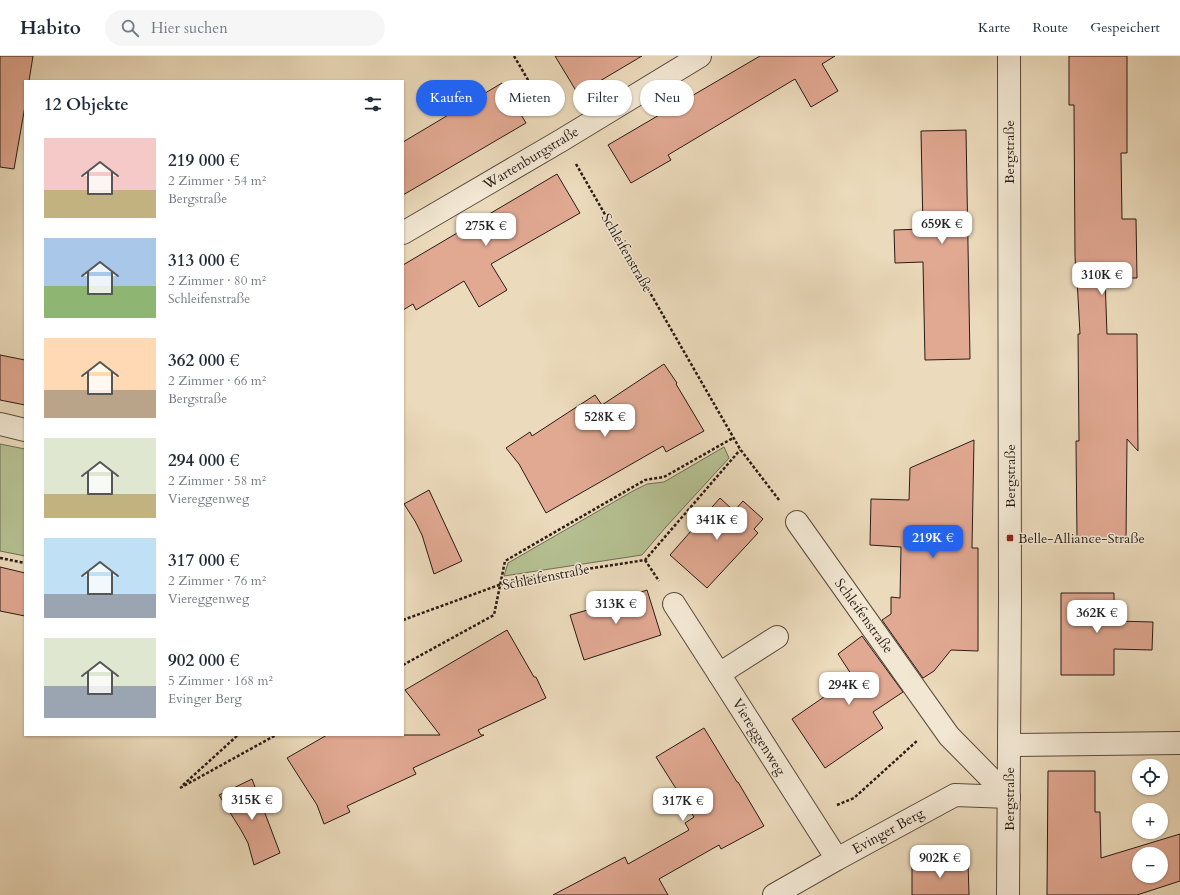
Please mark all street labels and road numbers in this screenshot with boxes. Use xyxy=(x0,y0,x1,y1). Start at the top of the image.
street label: Bergstraße xyxy=(1000,120,1019,184)
street label: Wartenburgstraße xyxy=(479,122,582,195)
street label: Schleifenstraße xyxy=(597,210,657,296)
street label: Bergstraße xyxy=(1001,444,1020,508)
street label: Schleifenstraße xyxy=(501,559,591,595)
street label: Schleifenstraße xyxy=(830,575,898,657)
street label: Viereggenweg xyxy=(728,695,790,779)
street label: Bergstraße xyxy=(1000,767,1019,831)
street label: Evinger Berg xyxy=(849,803,928,859)

